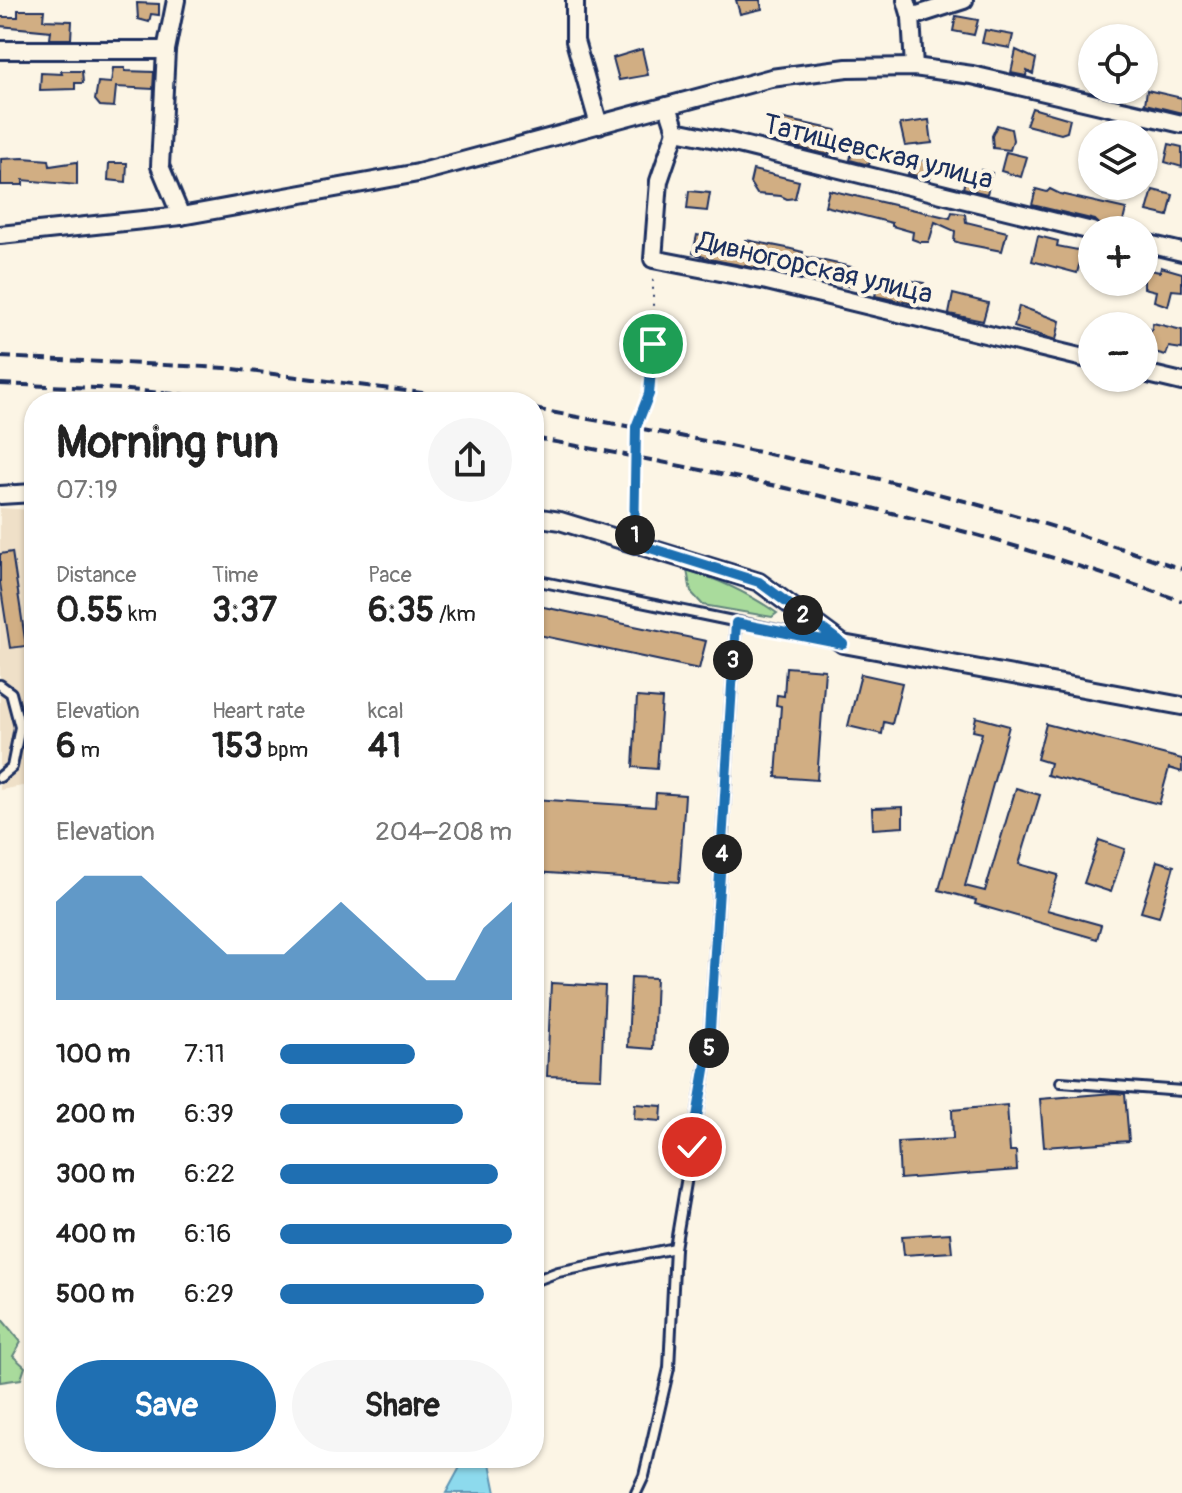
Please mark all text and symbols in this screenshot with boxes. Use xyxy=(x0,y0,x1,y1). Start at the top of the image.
map controls xyxy=(1078,24,1158,392)
button: locate xyxy=(1078,24,1158,104)
street label: Татищевская улица xyxy=(759,106,997,198)
button: layers xyxy=(1078,120,1158,200)
button: + xyxy=(1078,216,1158,296)
street label: Дивногорская улица xyxy=(693,224,936,312)
pin xyxy=(619,310,687,378)
button: − xyxy=(1078,312,1158,392)
icon: arrive xyxy=(631,322,675,366)
text: Morning run xyxy=(56,416,279,471)
button: share xyxy=(428,418,512,502)
text: 07:19 xyxy=(56,474,118,506)
pin: 1 xyxy=(615,515,655,555)
text: 1 xyxy=(631,521,639,549)
text: Distance xyxy=(56,561,136,589)
text: Time xyxy=(212,561,258,589)
text: Pace xyxy=(368,561,412,589)
text: 0.55 xyxy=(56,589,124,632)
text: 3:37 xyxy=(212,589,277,632)
text: 6:35 xyxy=(368,589,434,632)
pin: 2 xyxy=(783,595,823,635)
text: km xyxy=(124,600,157,628)
text: /km xyxy=(434,600,476,628)
text: 2 xyxy=(797,601,809,629)
pin: 3 xyxy=(713,640,753,680)
text: 3 xyxy=(727,646,739,674)
text: Elevation xyxy=(56,697,140,725)
text: Heart rate xyxy=(212,697,305,725)
text: kcal xyxy=(368,697,404,725)
text: 6 xyxy=(56,725,76,768)
text: 153 xyxy=(212,725,263,768)
text: 41 xyxy=(368,725,401,768)
text: m xyxy=(76,736,100,764)
text: bpm xyxy=(263,736,308,764)
text: Elevation xyxy=(56,816,155,848)
text: 204–208 m xyxy=(375,816,512,848)
pin: 4 xyxy=(702,834,742,874)
text: 4 xyxy=(716,840,728,868)
pin: 5 xyxy=(689,1028,729,1068)
text: 5 xyxy=(703,1034,715,1062)
text: 100 m xyxy=(56,1038,130,1070)
text: 7:11 xyxy=(184,1038,225,1070)
text: 200 m xyxy=(56,1098,135,1130)
text: 6:39 xyxy=(184,1098,234,1130)
pin xyxy=(658,1113,726,1181)
icon: check xyxy=(670,1125,714,1169)
text: 300 m xyxy=(56,1158,135,1190)
text: 6:22 xyxy=(184,1158,235,1190)
text: 400 m xyxy=(56,1218,135,1250)
text: 6:16 xyxy=(184,1218,231,1250)
text: 500 m xyxy=(56,1278,134,1310)
text: 6:29 xyxy=(184,1278,234,1310)
button: Save xyxy=(56,1360,276,1452)
button: Share xyxy=(292,1360,512,1452)

